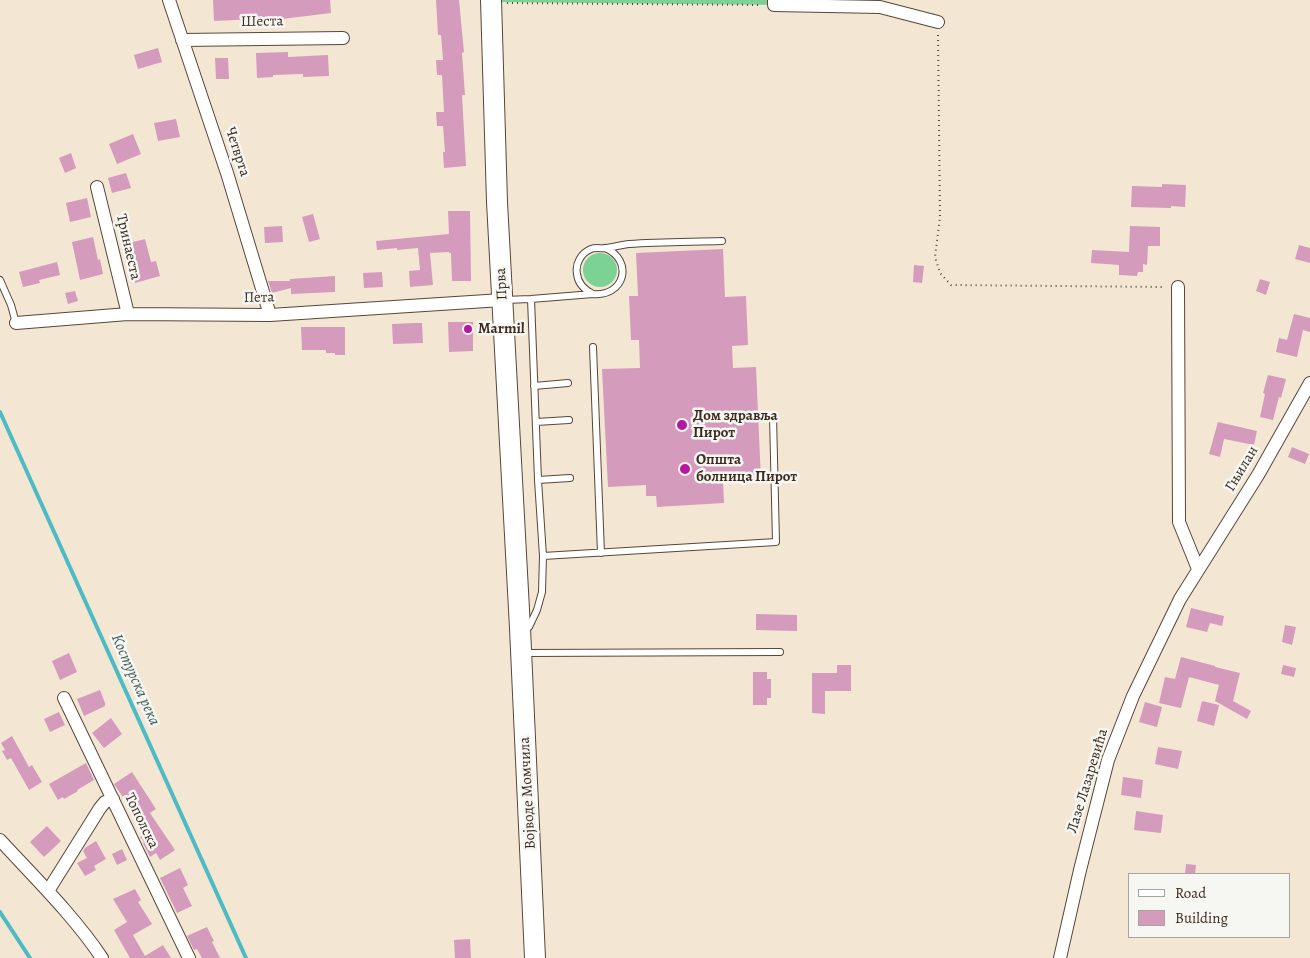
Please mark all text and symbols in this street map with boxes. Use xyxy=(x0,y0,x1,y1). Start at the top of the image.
street label: Шеста xyxy=(241,13,283,31)
street label: Четврта xyxy=(221,125,253,179)
street label: Тринаеста xyxy=(112,212,144,282)
street label: Прва xyxy=(492,267,512,301)
street label: Пета xyxy=(243,289,275,307)
place label: Marmil xyxy=(478,320,525,338)
marker: Marmil xyxy=(462,323,474,335)
place label: Дом здравља Пирот xyxy=(693,407,778,442)
marker: Дом здравља Пирот xyxy=(675,418,689,432)
street label: Гњилан xyxy=(1221,443,1263,495)
place label: Општа болница Пирот xyxy=(696,451,797,486)
marker: Општа болница Пирот xyxy=(678,462,692,476)
water label: Костурска река xyxy=(106,631,164,729)
street label: Лазе Лазаревића xyxy=(1064,727,1112,835)
street label: Војводе Момчила xyxy=(516,736,540,850)
street label: Тополска xyxy=(120,790,162,852)
legend xyxy=(1128,873,1290,938)
text: Road xyxy=(1175,883,1206,903)
text: Building xyxy=(1175,908,1228,928)

